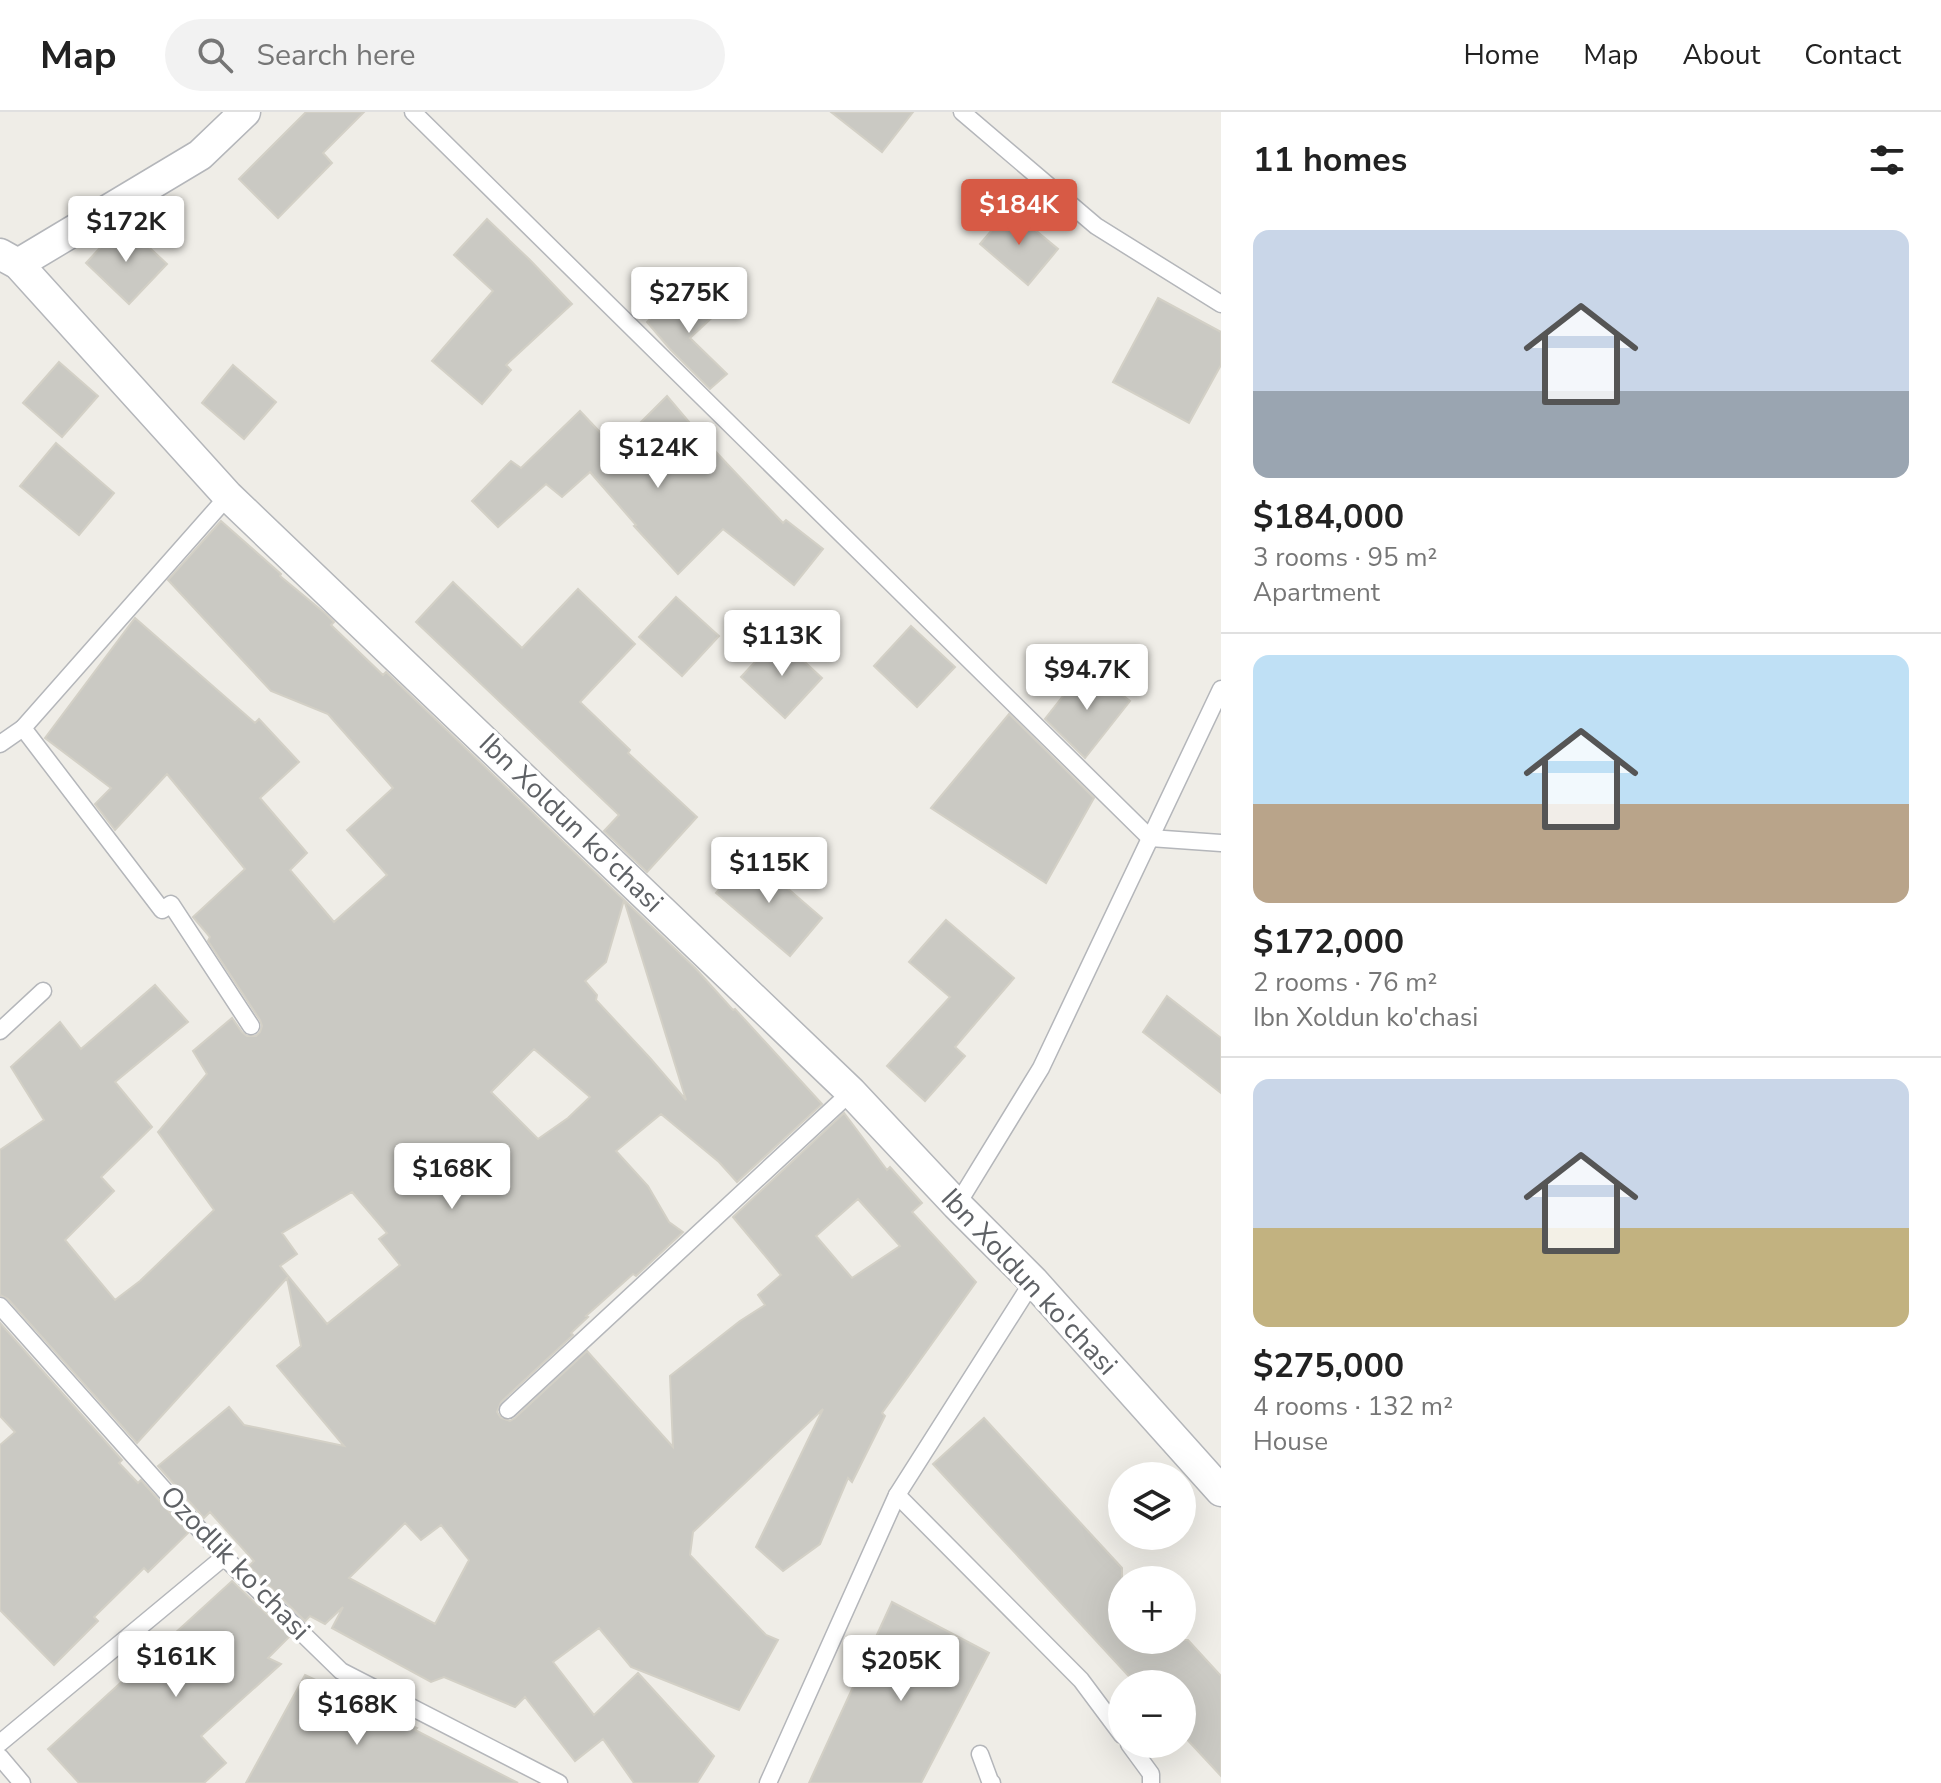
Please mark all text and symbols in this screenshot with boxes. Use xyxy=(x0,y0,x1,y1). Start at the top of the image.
search box xyxy=(165,19,725,91)
text: Map xyxy=(40,30,117,81)
icon: search xyxy=(193,33,237,77)
text: Search here xyxy=(257,35,416,76)
text: Home xyxy=(1464,36,1539,74)
text: Map xyxy=(1583,36,1638,74)
text: About xyxy=(1682,36,1760,74)
text: Contact xyxy=(1804,36,1901,74)
text: 11 homes xyxy=(1253,137,1407,183)
icon: filters xyxy=(1865,138,1909,182)
pin: $184K xyxy=(963,179,1075,247)
text: $184K xyxy=(979,187,1059,222)
pin: $172K xyxy=(70,196,182,264)
text: $172K xyxy=(86,204,166,239)
pin: $275K xyxy=(633,267,745,335)
text: $275K xyxy=(649,275,729,310)
icon: home xyxy=(1509,282,1653,426)
pin: $124K xyxy=(602,422,714,490)
text: $124K xyxy=(618,430,698,465)
text: $184,000 xyxy=(1253,494,1404,540)
text: 3 rooms · 95 m² xyxy=(1253,540,1437,575)
text: Apartment xyxy=(1253,575,1380,610)
pin: $113K xyxy=(726,610,838,678)
text: $113K xyxy=(742,618,822,653)
pin: $94.7K xyxy=(1022,644,1152,712)
text: $94.7K xyxy=(1044,652,1130,687)
icon: home xyxy=(1509,707,1653,851)
street label: Ibn Xoldun ko'chasi xyxy=(471,725,671,921)
pin: $115K xyxy=(713,837,825,905)
text: $115K xyxy=(729,845,809,880)
text: $172,000 xyxy=(1253,919,1404,965)
text: 2 rooms · 76 m² xyxy=(1253,965,1437,1000)
text: Ibn Xoldun ko'chasi xyxy=(1253,1000,1478,1035)
icon: home xyxy=(1509,1131,1653,1275)
pin: $168K xyxy=(396,1143,508,1211)
text: $168K xyxy=(412,1151,492,1186)
street label: Ibn Xoldun ko'chasi xyxy=(932,1180,1126,1384)
text: $275,000 xyxy=(1253,1343,1404,1389)
text: 4 rooms · 132 m² xyxy=(1253,1389,1453,1424)
text: House xyxy=(1253,1424,1328,1459)
map controls xyxy=(1108,1462,1196,1758)
button: layers xyxy=(1108,1462,1196,1550)
street label: Ozodlik ko'chasi xyxy=(151,1477,319,1649)
button: + xyxy=(1108,1566,1196,1654)
pin: $161K xyxy=(120,1631,232,1699)
pin: $205K xyxy=(845,1635,957,1703)
text: $161K xyxy=(136,1639,216,1674)
text: $205K xyxy=(861,1643,941,1678)
button: − xyxy=(1108,1670,1196,1758)
pin: $168K xyxy=(301,1679,413,1747)
text: $168K xyxy=(317,1687,397,1722)

